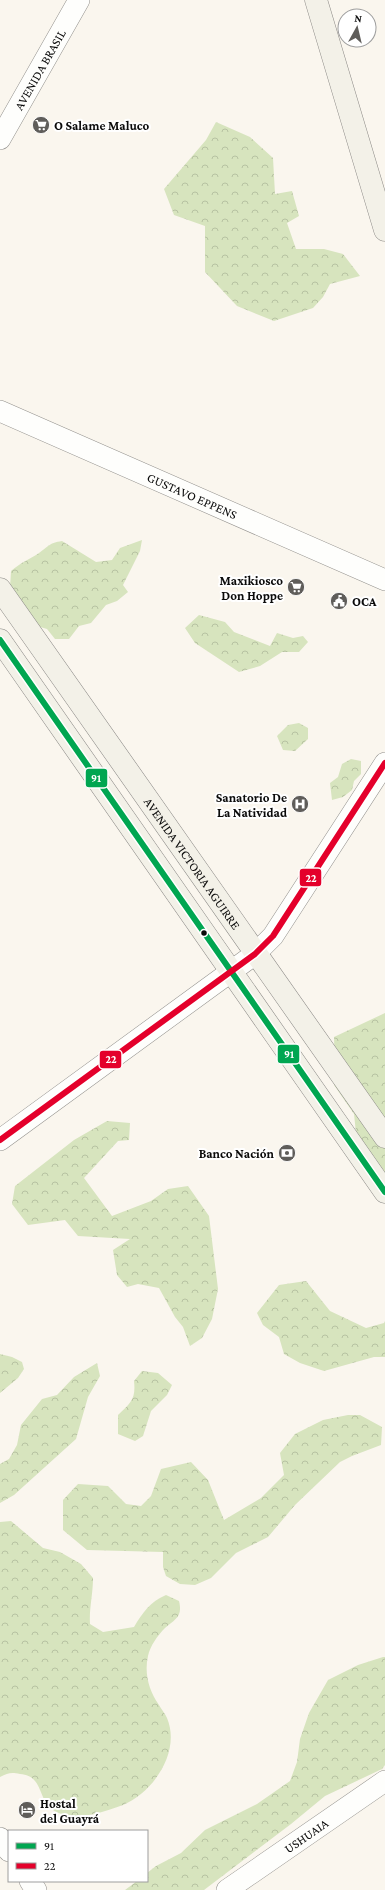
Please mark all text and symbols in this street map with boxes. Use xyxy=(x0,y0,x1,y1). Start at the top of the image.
north arrow xyxy=(337,8,377,48)
text: N xyxy=(354,12,363,25)
street label: AVENIDA BRASIL xyxy=(11,26,69,112)
supermarket icon: O Salame Maluco xyxy=(31,115,51,135)
place label: O Salame Maluco xyxy=(54,118,150,133)
street label: GUSTAVO EPPENS xyxy=(145,469,240,522)
place label: Maxikiosco Don Hoppe xyxy=(220,573,283,603)
supermarket icon: Maxikiosco Don Hoppe xyxy=(286,577,306,597)
public building icon: OCA xyxy=(329,591,349,611)
place label: OCA xyxy=(352,594,377,609)
line badge: 91 xyxy=(85,768,108,788)
text: 91 xyxy=(91,772,101,784)
place label: Sanatorio De La Natividad xyxy=(216,790,287,820)
street label: AVENIDA VICTORIA AGUIRRE xyxy=(141,794,244,932)
hospital icon: Sanatorio De La Natividad xyxy=(290,794,310,814)
line badge: 22 xyxy=(299,868,322,887)
text: 22 xyxy=(305,872,317,884)
unlabelled marker xyxy=(199,928,209,938)
line badge: 91 xyxy=(277,1044,300,1064)
text: 91 xyxy=(284,1048,294,1060)
line badge: 22 xyxy=(99,1050,122,1069)
text: 22 xyxy=(105,1053,117,1065)
bank icon: Banco Nación xyxy=(277,1143,297,1163)
place label: Banco Nación xyxy=(199,1146,275,1161)
place label: Hostal del Guayrá xyxy=(40,1796,100,1826)
hotel icon: Hostal del Guayrá xyxy=(17,1800,37,1820)
street label: USHUAIA xyxy=(281,1815,331,1856)
legend xyxy=(8,1830,148,1882)
text: 91 xyxy=(44,1839,54,1853)
text: 22 xyxy=(44,1859,56,1873)

